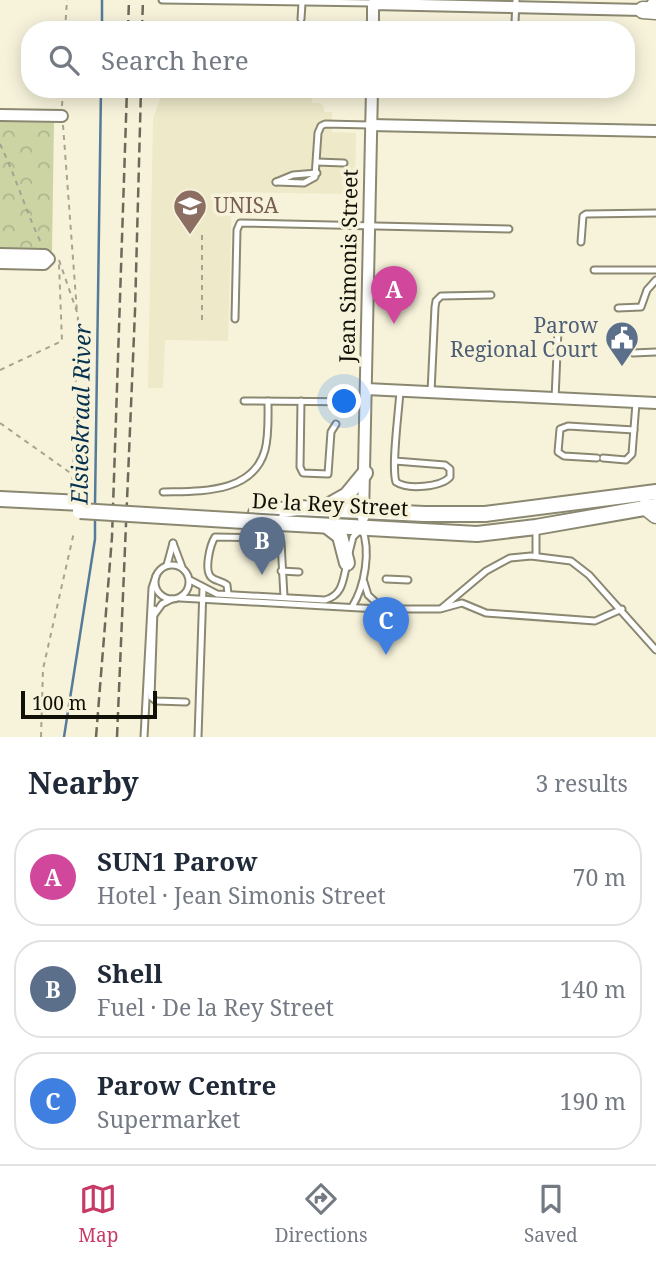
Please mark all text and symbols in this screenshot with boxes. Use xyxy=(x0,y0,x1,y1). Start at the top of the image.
search box xyxy=(21,21,635,98)
icon: search xyxy=(45,41,83,79)
text: Search here xyxy=(101,42,249,78)
street label: Jean Simonis Street xyxy=(332,169,364,364)
school or university icon: UNISA xyxy=(171,187,209,236)
place label: UNISA xyxy=(214,191,279,219)
pin: A xyxy=(371,266,417,324)
place label: Parow Regional Court xyxy=(450,311,599,363)
public building icon: Parow Regional Court xyxy=(603,319,641,368)
water label: Elsieskraal River xyxy=(62,323,98,506)
your location xyxy=(327,384,361,418)
street label: De la Rey Street xyxy=(251,486,409,522)
pin: B xyxy=(239,517,285,575)
pin: C xyxy=(363,597,409,655)
scale bar xyxy=(21,688,158,720)
text: 100 m xyxy=(32,690,87,716)
text: Nearby xyxy=(28,762,139,803)
text: 3 results xyxy=(535,767,628,799)
text: SUN1 Parow xyxy=(97,843,257,879)
text: A xyxy=(44,861,62,893)
text: 70 m xyxy=(573,861,626,893)
text: Hotel · Jean Simonis Street xyxy=(97,879,386,911)
text: Shell xyxy=(97,955,163,991)
text: B xyxy=(45,973,61,1005)
text: 140 m xyxy=(560,973,626,1005)
text: Fuel · De la Rey Street xyxy=(97,991,334,1023)
text: Parow Centre xyxy=(97,1067,276,1103)
text: C xyxy=(45,1085,61,1117)
text: 190 m xyxy=(560,1085,626,1117)
text: Supermarket xyxy=(97,1103,240,1135)
tab: Map xyxy=(78,1180,118,1248)
tab: Directions xyxy=(275,1180,368,1248)
tab: Saved xyxy=(524,1180,578,1248)

